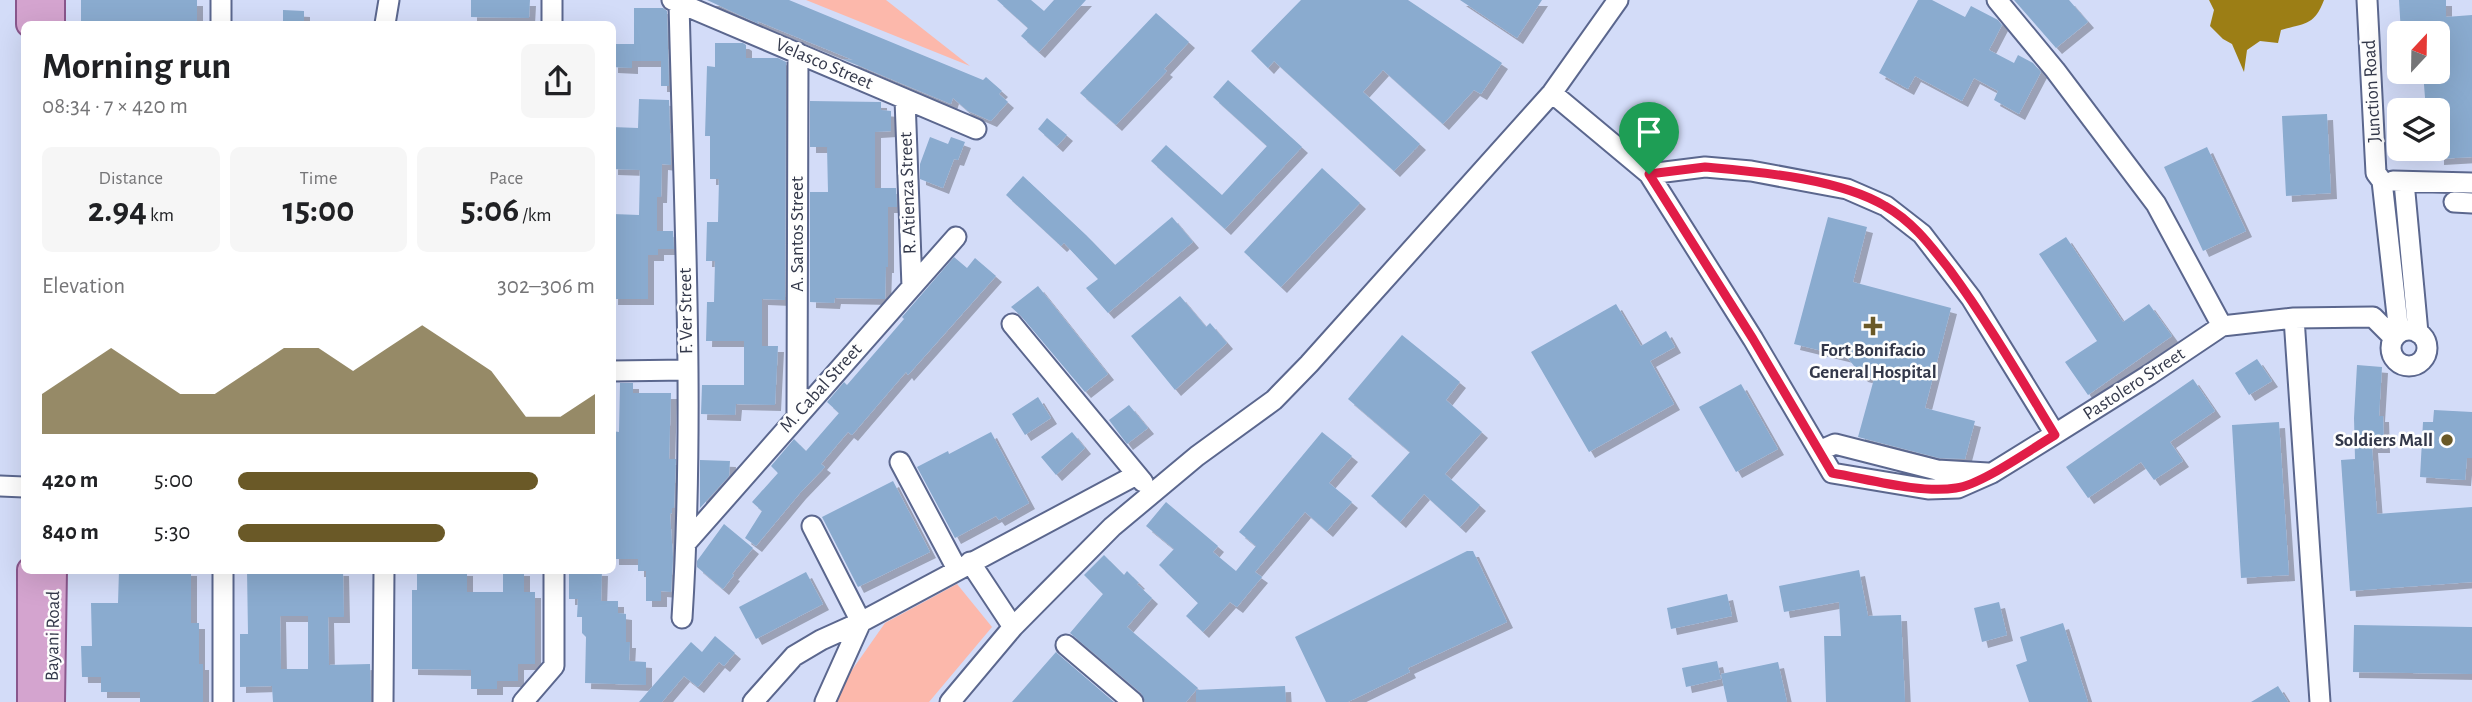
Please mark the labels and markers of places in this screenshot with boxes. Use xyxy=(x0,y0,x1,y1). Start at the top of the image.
pin xyxy=(1619,102,1679,174)
marker: Fort Bonifacio General Hospital xyxy=(1863,316,1883,336)
place label: Fort Bonifacio General Hospital xyxy=(1809,341,1937,382)
place label: Soldiers Mall xyxy=(2335,431,2433,450)
marker: Soldiers Mall xyxy=(2439,432,2455,448)

